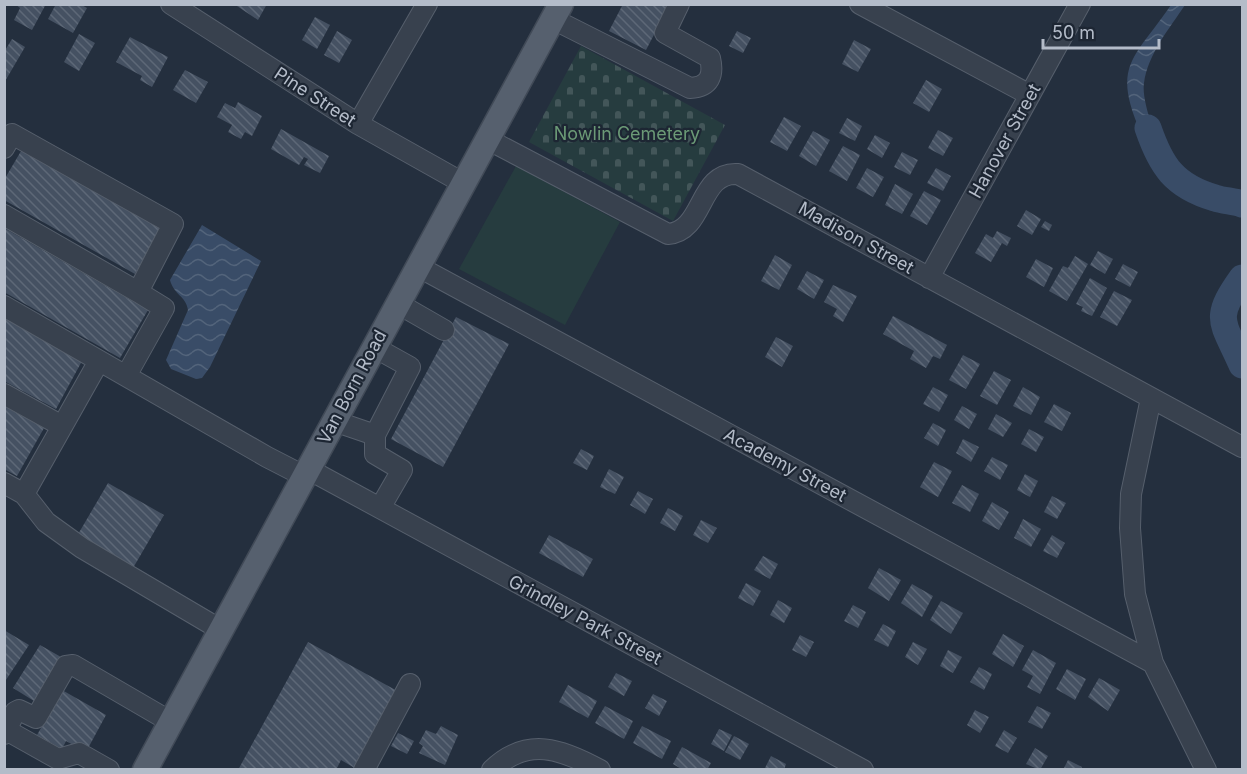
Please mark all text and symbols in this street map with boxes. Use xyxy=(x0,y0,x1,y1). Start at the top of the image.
scale bar xyxy=(1043,12,1158,50)
text: 50 m xyxy=(1052,22,1095,43)
street label: Pine Street xyxy=(271,62,360,131)
street label: Hanover Street xyxy=(964,80,1045,202)
park label: Nowlin Cemetery xyxy=(554,123,700,144)
street label: Madison Street xyxy=(795,197,918,278)
street label: Van Born Road xyxy=(313,326,390,447)
street label: Academy Street xyxy=(720,423,850,506)
street label: Grindley Park Street xyxy=(505,570,666,669)

